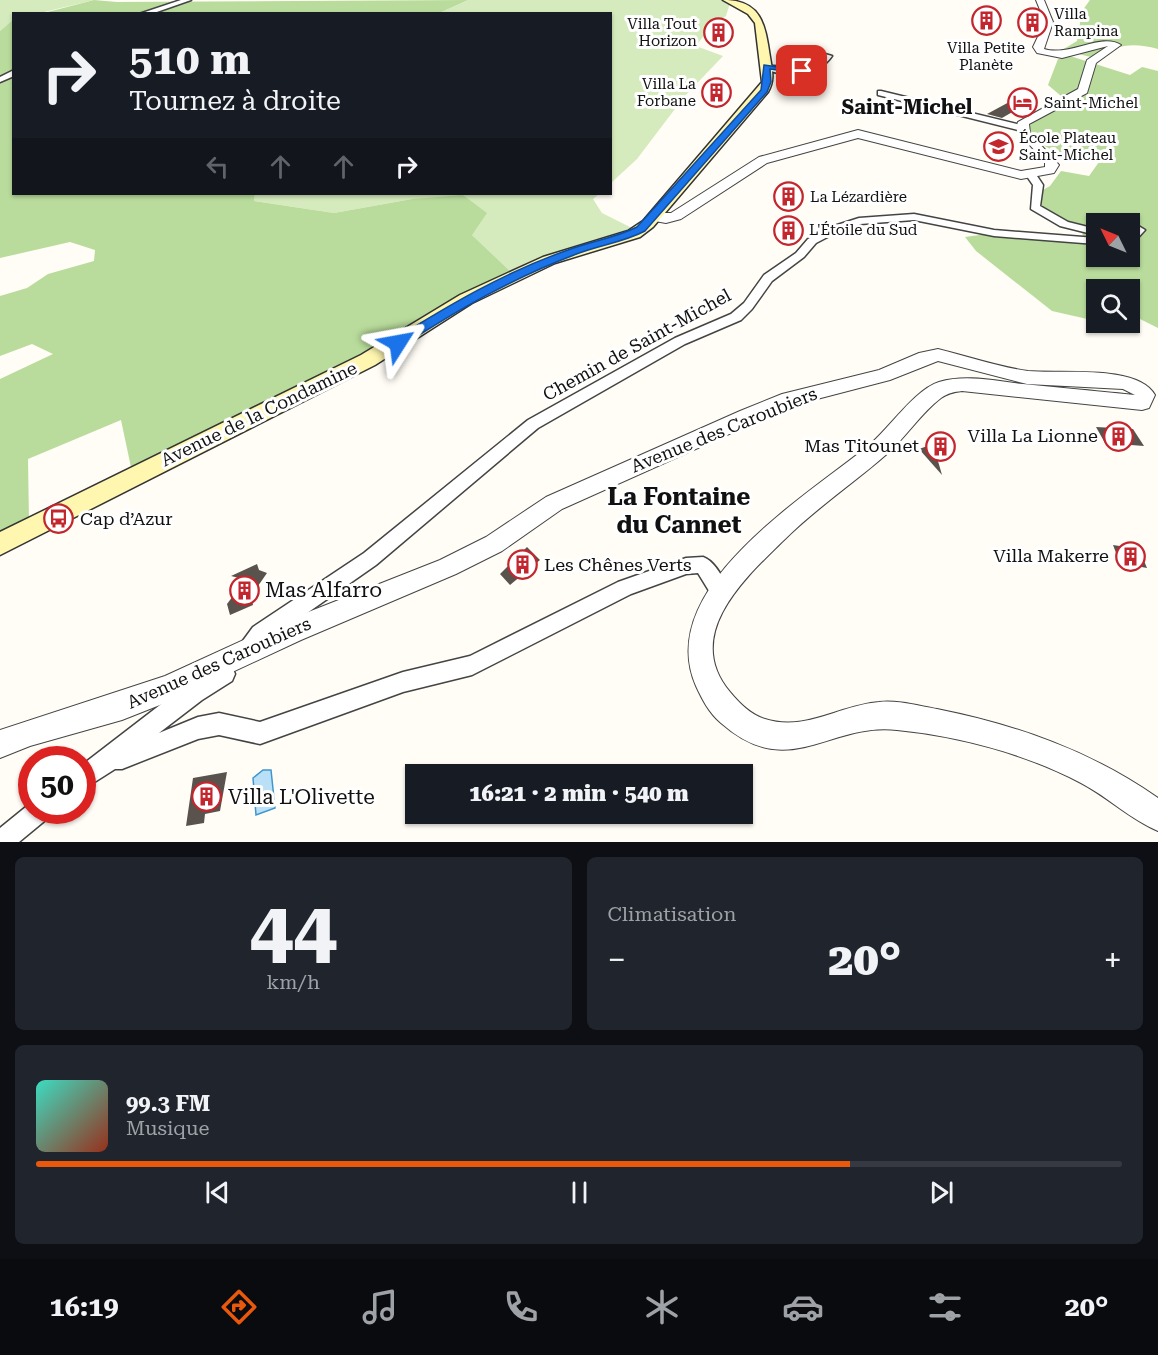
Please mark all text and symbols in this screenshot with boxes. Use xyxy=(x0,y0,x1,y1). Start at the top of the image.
building icon: Villa Petite Planète xyxy=(970,5,1002,37)
place label: Villa Rampina xyxy=(1054,5,1119,40)
building icon: Villa Rampina xyxy=(1017,7,1049,39)
place label: Villa Tout Horizon xyxy=(627,15,697,50)
building icon: Villa Tout Horizon xyxy=(702,17,734,49)
text: 510 m xyxy=(129,35,251,84)
icon: right xyxy=(30,36,108,114)
place label: Villa Petite Planète xyxy=(947,39,1025,74)
pin xyxy=(776,45,827,96)
icon: arrive xyxy=(785,54,818,87)
place label: Villa La Forbane xyxy=(637,75,696,110)
building icon: Villa La Forbane xyxy=(701,77,733,109)
text: Tournez à droite xyxy=(129,85,341,117)
hotel icon: Saint-Michel xyxy=(1007,87,1039,119)
place label: Saint-Michel xyxy=(1044,94,1138,112)
district label: Saint-Michel xyxy=(842,95,973,119)
place label: École Plateau Saint-Michel xyxy=(1019,129,1117,164)
school or university icon: École Plateau Saint-Michel xyxy=(982,131,1014,163)
icon: left xyxy=(201,150,234,183)
icon: ahead xyxy=(264,150,297,183)
icon: ahead xyxy=(327,150,360,183)
icon: right xyxy=(390,150,423,183)
building icon: La Lézardière xyxy=(773,181,805,213)
place label: La Lézardière xyxy=(810,188,907,206)
north arrow xyxy=(1086,213,1140,267)
map controls xyxy=(1086,213,1140,333)
building icon: L'Étoile du Sud xyxy=(772,214,804,246)
place label: L'Étoile du Sud xyxy=(809,221,918,239)
button: search xyxy=(1086,279,1140,333)
street label: Chemin de Saint-Michel xyxy=(539,284,735,405)
position arrow xyxy=(366,311,430,375)
street label: Avenue de la Condamine xyxy=(157,357,360,470)
street label: Avenue des Caroubiers xyxy=(628,383,820,477)
building icon: Villa La Lionne xyxy=(1103,420,1135,452)
place label: Villa La Lionne xyxy=(968,425,1098,446)
building icon: Mas Titounet xyxy=(924,430,956,462)
place label: Mas Titounet xyxy=(804,435,919,456)
district label: La Fontaine du Cannet xyxy=(608,483,750,539)
bus stop icon: Cap d’Azur xyxy=(43,503,75,535)
place label: Cap d’Azur xyxy=(80,508,173,529)
building icon: Villa Makerre xyxy=(1114,540,1146,572)
place label: Villa Makerre xyxy=(993,545,1109,566)
building icon: Les Chênes Verts xyxy=(507,549,539,581)
place label: Les Chênes Verts xyxy=(544,554,692,575)
building icon: Mas Alfarro xyxy=(228,574,260,606)
place label: Mas Alfarro xyxy=(265,578,382,602)
street label: Avenue des Caroubiers xyxy=(124,612,314,713)
speed limit sign: 50 xyxy=(18,746,96,824)
building icon: Villa L'Olivette xyxy=(191,781,223,813)
text: 16:21 · 2 min · 540 m xyxy=(469,781,689,806)
place label: Villa L'Olivette xyxy=(228,785,375,809)
text: 44 xyxy=(250,885,337,976)
text: Climatisation xyxy=(608,902,736,926)
text: 20° xyxy=(828,933,901,986)
text: − xyxy=(608,940,626,979)
text: + xyxy=(1104,940,1122,979)
text: km/h xyxy=(266,970,320,994)
text: 99.3 FM xyxy=(126,1091,210,1116)
text: Musique xyxy=(126,1116,210,1140)
icon: previous xyxy=(201,1176,234,1209)
icon: pause xyxy=(563,1176,596,1209)
icon: next xyxy=(925,1176,958,1209)
icon: directions xyxy=(218,1286,260,1328)
icon: music xyxy=(359,1286,401,1328)
icon: phone xyxy=(500,1286,542,1328)
icon: climate xyxy=(641,1286,683,1328)
icon: car xyxy=(782,1286,824,1328)
icon: filters xyxy=(924,1286,966,1328)
text: 16:19 xyxy=(50,1291,119,1323)
text: 20° xyxy=(1065,1291,1108,1323)

